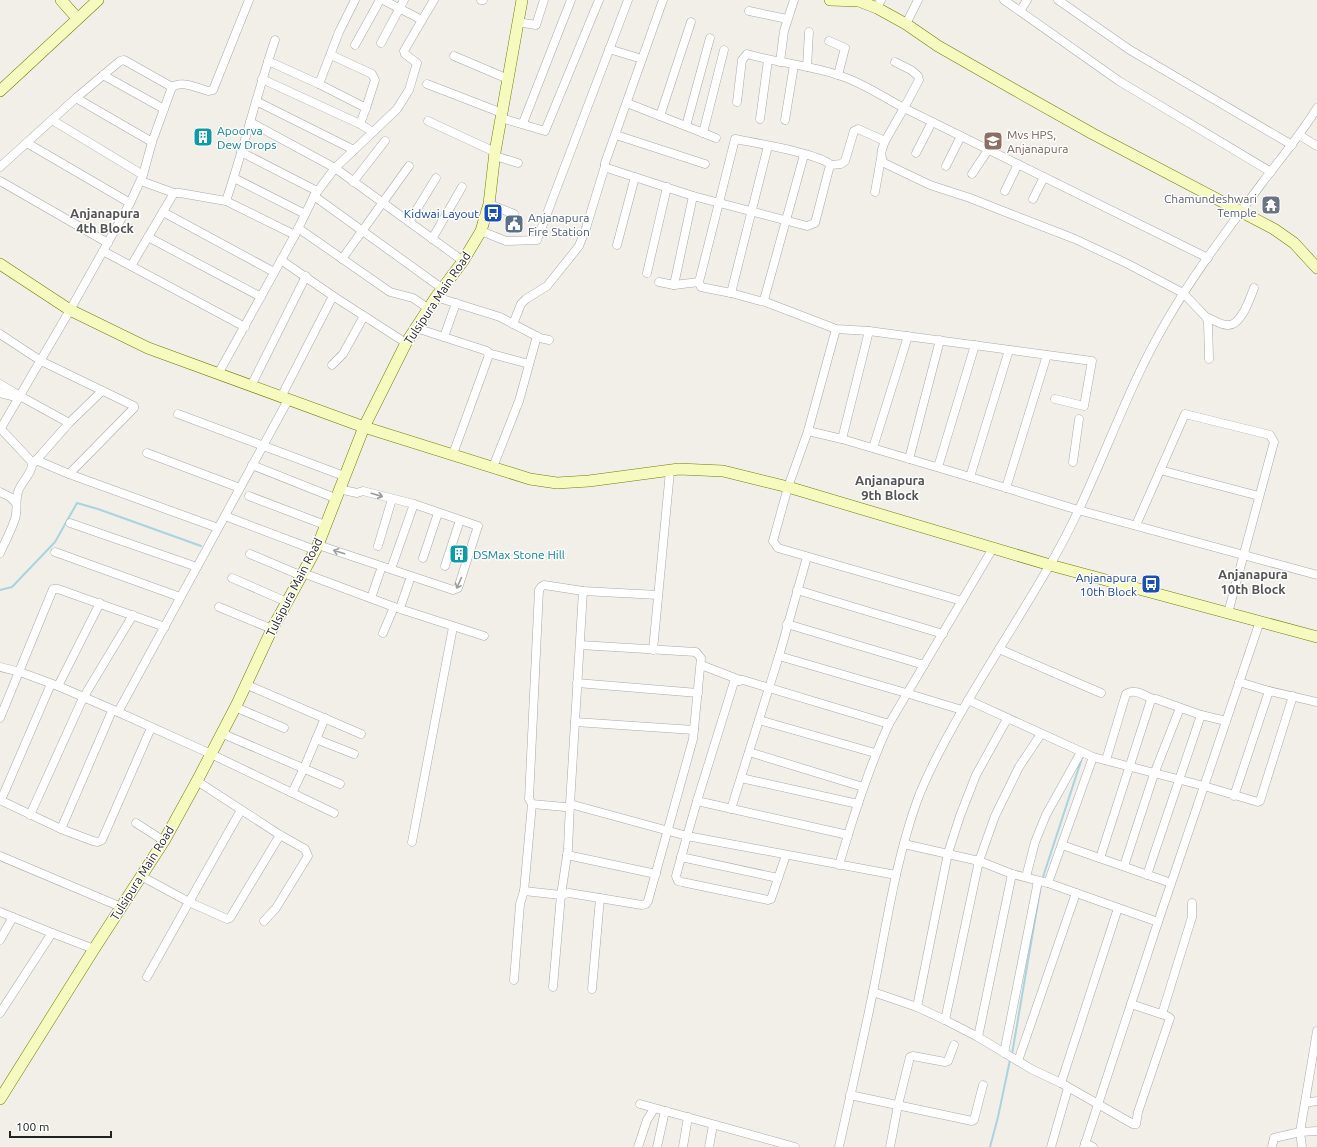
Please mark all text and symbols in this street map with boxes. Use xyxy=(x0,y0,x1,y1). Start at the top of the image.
place label: Apoorva Dew Drops xyxy=(217,124,276,151)
building icon: Apoorva Dew Drops xyxy=(192,126,214,148)
place label: Mvs HPS, Anjanapura xyxy=(1007,128,1068,155)
school or university icon: Mvs HPS, Anjanapura xyxy=(982,130,1004,152)
place label: Chamundeshwari Temple xyxy=(1164,192,1257,219)
temple icon: Chamundeshwari Temple xyxy=(1260,194,1282,216)
bus stop icon: Kidwai Layout xyxy=(482,202,504,224)
district label: Anjanapura 4th Block xyxy=(70,206,140,235)
place label: Kidwai Layout xyxy=(404,207,479,220)
place label: Anjanapura Fire Station xyxy=(528,211,590,238)
public building icon: Anjanapura Fire Station xyxy=(503,213,525,235)
street label: Tulsipura Main Road xyxy=(401,249,473,347)
district label: Anjanapura 9th Block xyxy=(855,473,925,502)
one-way arrow xyxy=(370,491,383,499)
street label: Tulsipura Main Road xyxy=(264,536,324,638)
building icon: DSMax Stone Hill xyxy=(448,543,470,565)
one-way arrow xyxy=(334,548,346,556)
place label: DSMax Stone Hill xyxy=(473,548,565,561)
district label: Anjanapura 10th Block xyxy=(1218,567,1288,596)
place label: Anjanapura 10th Block xyxy=(1076,571,1137,598)
bus stop icon: Anjanapura 10th Block xyxy=(1140,573,1162,595)
one-way arrow xyxy=(455,577,462,589)
street label: Tulsipura Main Road xyxy=(108,824,176,922)
scale bar xyxy=(10,1113,111,1139)
text: 100 m xyxy=(16,1120,49,1133)

